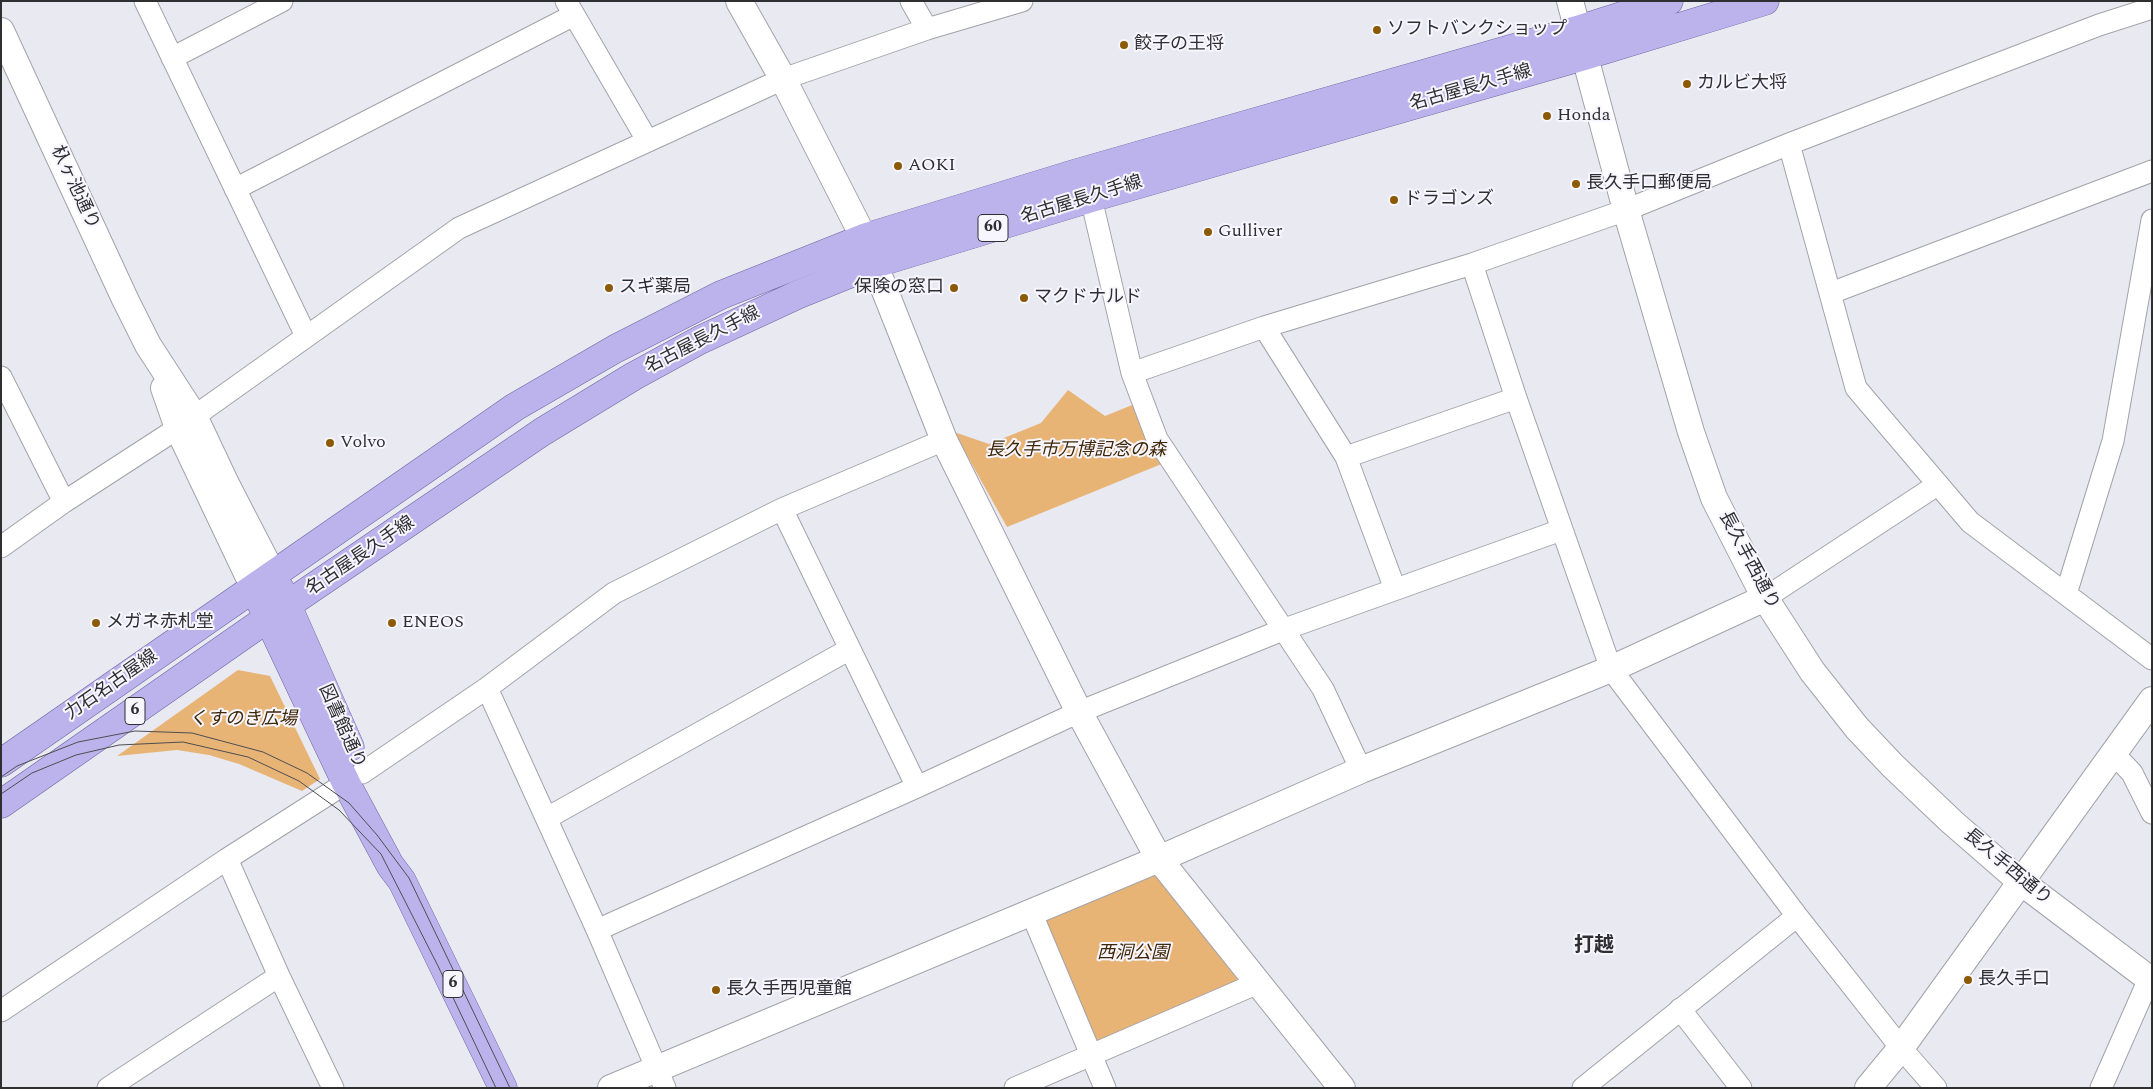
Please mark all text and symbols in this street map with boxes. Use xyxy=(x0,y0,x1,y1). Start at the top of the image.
place label: ソフトバンクショップ xyxy=(1387,19,1567,41)
marker: ソフトバンクショップ xyxy=(1371,24,1383,36)
place label: 餃子の王将 xyxy=(1134,34,1224,56)
marker: 餃子の王将 xyxy=(1118,39,1130,51)
street label: 名古屋長久手線 xyxy=(1407,61,1535,117)
place label: カルビ大将 xyxy=(1697,73,1787,95)
marker: カルビ大将 xyxy=(1681,78,1693,90)
place label: Honda xyxy=(1557,105,1611,127)
marker: Honda xyxy=(1541,110,1553,122)
street label: 杁ヶ池通り xyxy=(45,143,103,233)
place label: AOKI xyxy=(908,155,955,177)
marker: AOKI xyxy=(892,160,904,172)
street label: 名古屋長久手線 xyxy=(1019,172,1145,230)
place label: 長久手口郵便局 xyxy=(1586,173,1712,195)
marker: 長久手口郵便局 xyxy=(1570,178,1582,190)
place label: ドラゴンズ xyxy=(1404,189,1494,211)
marker: ドラゴンズ xyxy=(1388,194,1400,206)
road number: 60 xyxy=(978,214,1008,242)
place label: Gulliver xyxy=(1218,221,1283,243)
marker: Gulliver xyxy=(1202,226,1214,238)
place label: スギ薬局 xyxy=(619,277,691,299)
place label: 保険の窓口 xyxy=(854,277,944,299)
marker: スギ薬局 xyxy=(603,282,615,294)
marker: 保険の窓口 xyxy=(948,282,960,294)
place label: マクドナルド xyxy=(1034,287,1142,309)
marker: マクドナルド xyxy=(1018,292,1030,304)
street label: 名古屋長久手線 xyxy=(642,303,764,379)
place label: Volvo xyxy=(340,432,386,454)
marker: Volvo xyxy=(324,437,336,449)
park label: 長久手市万博記念の森 xyxy=(986,440,1166,462)
street label: 長久手西通り xyxy=(1713,508,1783,614)
street label: 名古屋長久手線 xyxy=(303,513,419,601)
place label: メガネ赤札堂 xyxy=(106,612,214,634)
place label: ENEOS xyxy=(402,612,464,634)
marker: メガネ赤札堂 xyxy=(90,617,102,629)
marker: ENEOS xyxy=(386,617,398,629)
street label: 力石名古屋線 xyxy=(62,646,162,726)
street label: 図書館通り xyxy=(313,681,369,773)
road number: 6 xyxy=(125,698,145,724)
park label: くすのき広場 xyxy=(189,709,297,731)
street label: 長久手西通り xyxy=(1959,825,2055,911)
district label: 打越 xyxy=(1574,935,1614,959)
park label: 西洞公園 xyxy=(1097,943,1169,965)
place label: 長久手口 xyxy=(1978,969,2050,991)
road number: 6 xyxy=(443,971,463,998)
marker: 長久手口 xyxy=(1962,974,1974,986)
place label: 長久手西児童館 xyxy=(726,979,852,1001)
marker: 長久手西児童館 xyxy=(710,984,722,996)

